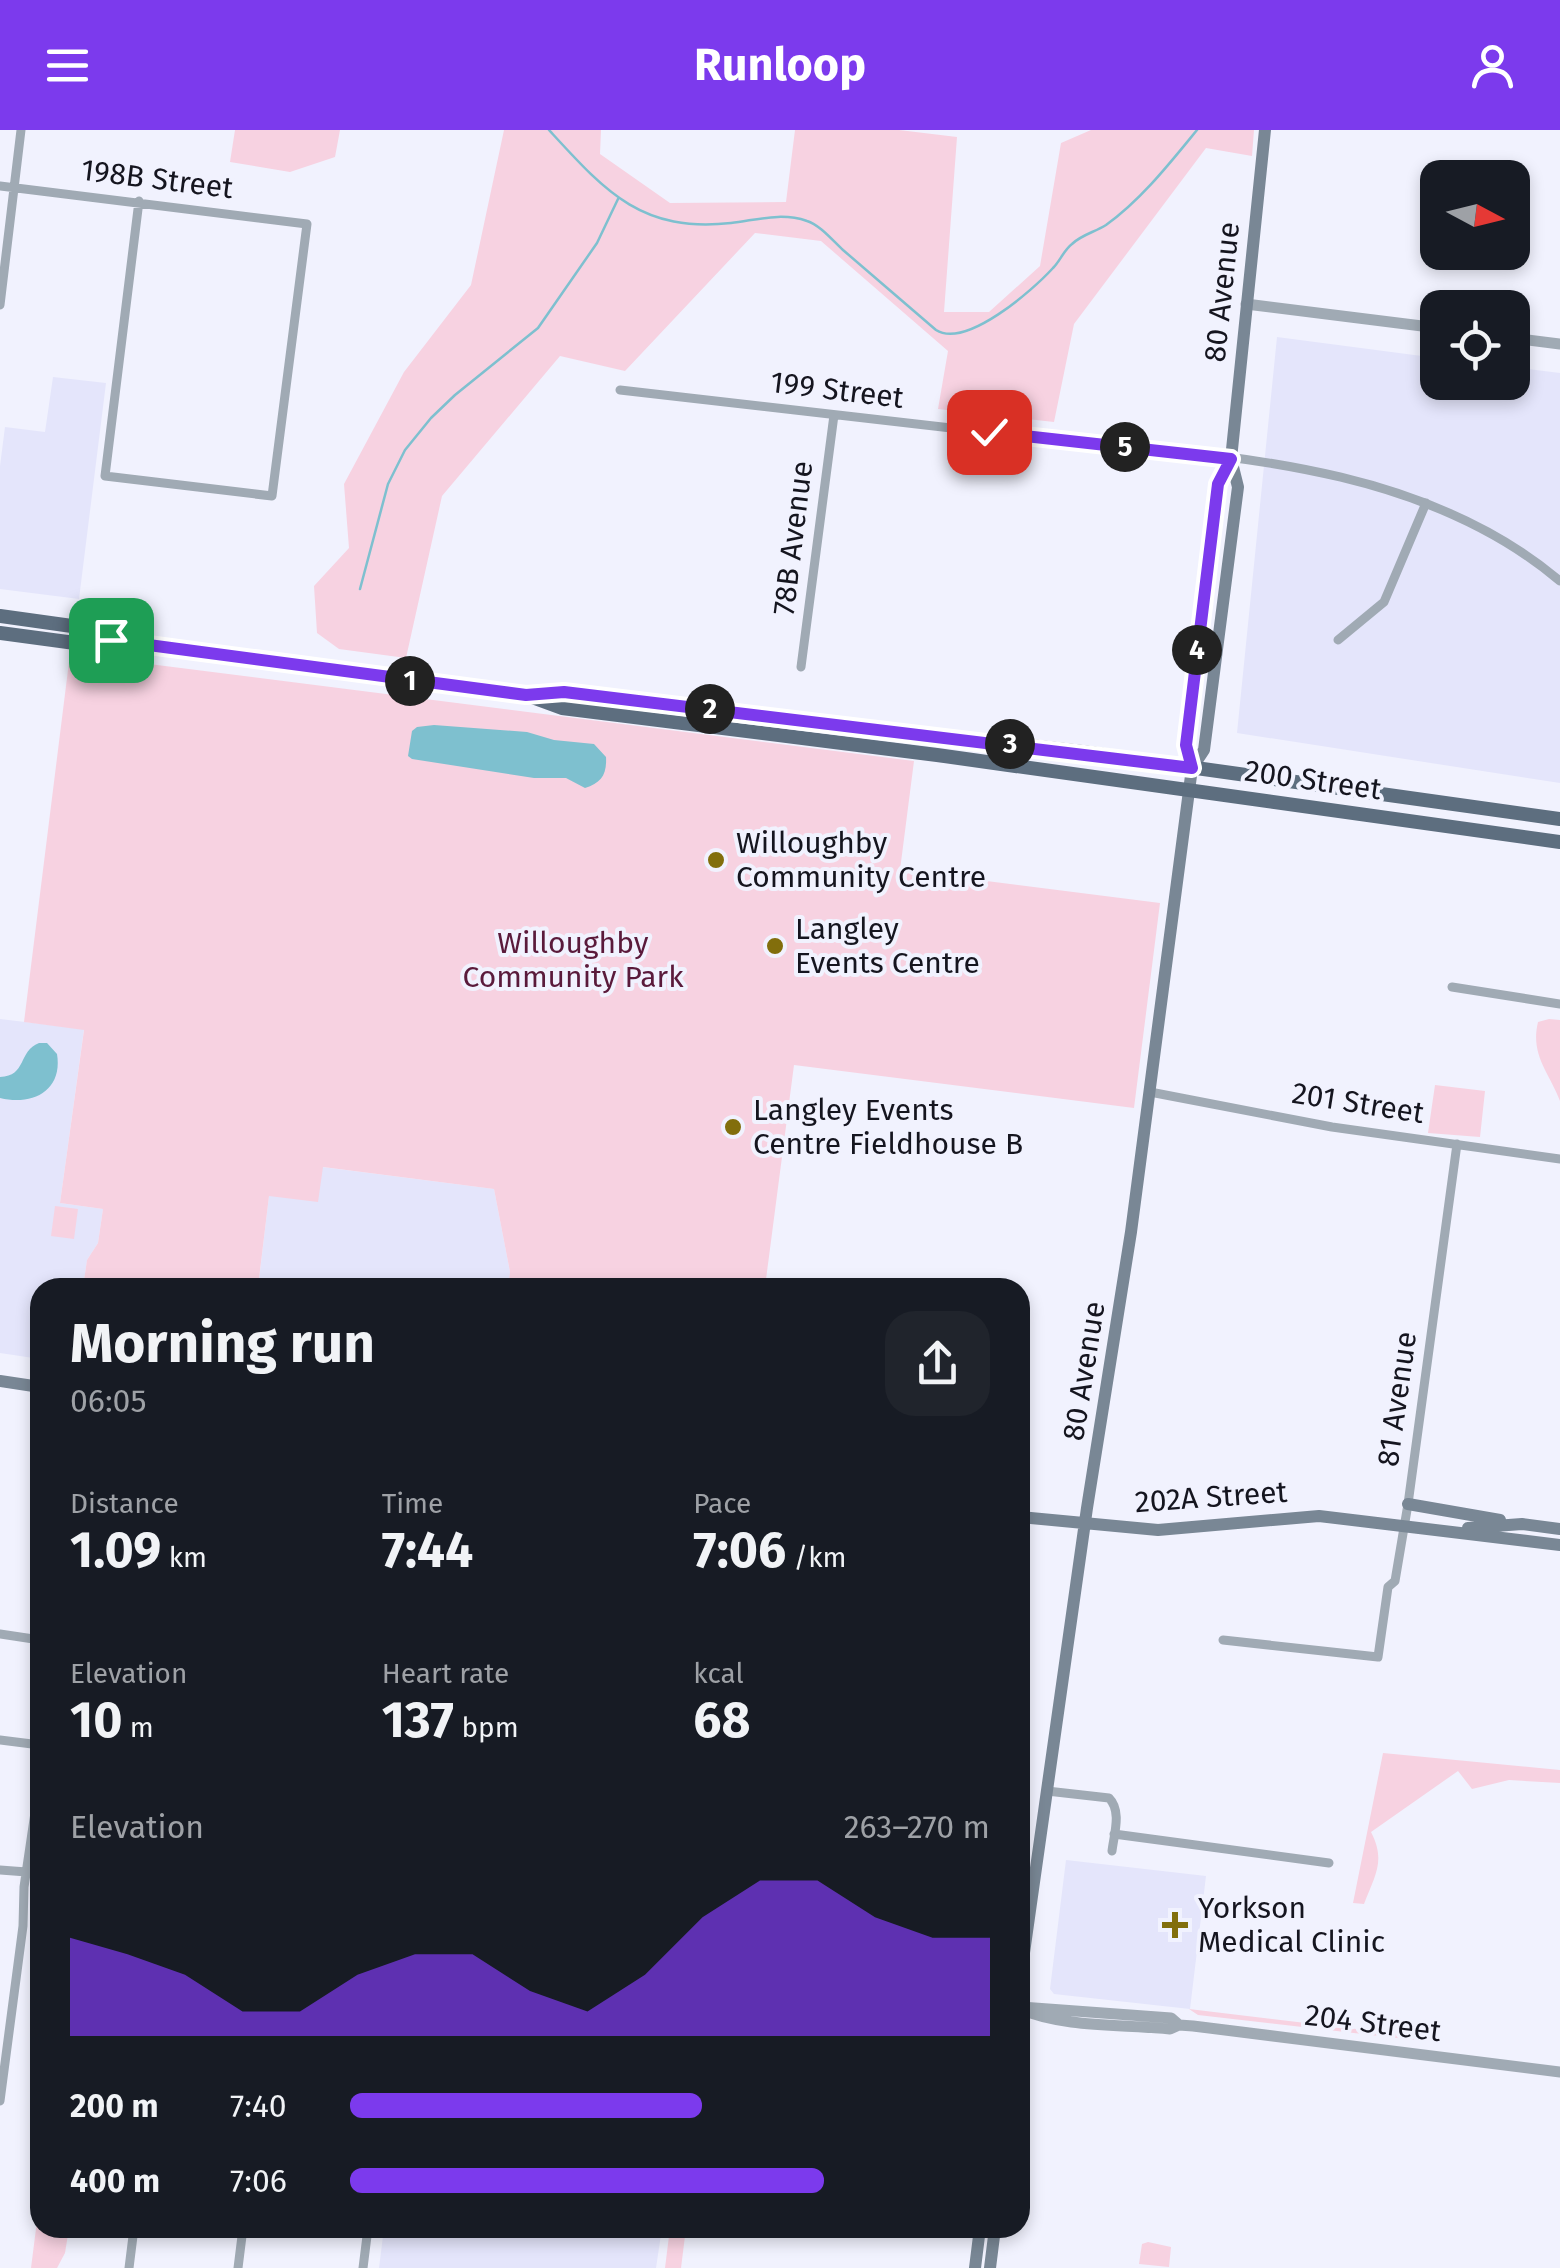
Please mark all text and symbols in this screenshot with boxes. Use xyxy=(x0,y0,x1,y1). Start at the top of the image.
icon: menu xyxy=(40,38,95,93)
text: Runloop xyxy=(694,38,866,92)
icon: person xyxy=(1465,38,1520,93)
street label: 198B Street xyxy=(79,152,235,206)
north arrow xyxy=(1420,160,1530,270)
map controls xyxy=(1420,160,1530,400)
street label: 80 Avenue xyxy=(1197,220,1247,364)
button: locate xyxy=(1420,290,1530,400)
street label: 199 Street xyxy=(768,364,906,416)
pin xyxy=(947,390,1032,475)
icon: check xyxy=(962,405,1017,460)
pin: 5 xyxy=(1100,422,1150,472)
text: 5 xyxy=(1117,430,1133,463)
street label: 78B Avenue xyxy=(766,459,820,617)
pin xyxy=(69,598,154,683)
icon: arrive xyxy=(84,613,139,668)
pin: 4 xyxy=(1172,625,1222,675)
text: 4 xyxy=(1189,633,1205,666)
pin: 1 xyxy=(385,656,435,706)
text: 1 xyxy=(404,664,417,697)
pin: 2 xyxy=(685,684,735,734)
text: 2 xyxy=(703,692,717,725)
pin: 3 xyxy=(985,719,1035,769)
text: 3 xyxy=(1003,727,1017,760)
street label: 200 Street xyxy=(1242,753,1384,807)
place label: Willoughby Community Centre xyxy=(736,825,986,895)
marker: Willoughby Community Centre xyxy=(705,849,727,871)
place label: Langley Events Centre xyxy=(795,911,980,981)
park label: Willoughby Community Park xyxy=(462,925,684,995)
marker: Langley Events Centre xyxy=(764,935,786,957)
street label: 201 Street xyxy=(1289,1075,1427,1131)
place label: Langley Events Centre Fieldhouse B xyxy=(753,1092,1023,1162)
marker: Langley Events Centre Fieldhouse B xyxy=(722,1116,744,1138)
street label: 80 Avenue xyxy=(1055,1299,1113,1443)
text: Morning run xyxy=(70,1311,375,1377)
button: share xyxy=(885,1311,990,1416)
street label: 81 Avenue xyxy=(1370,1329,1424,1469)
text: 06:05 xyxy=(70,1382,146,1420)
street label: 202A Street xyxy=(1134,1474,1289,1520)
text: Distance xyxy=(70,1487,179,1520)
text: Time xyxy=(382,1487,443,1520)
text: Pace xyxy=(693,1487,751,1520)
text: 1.09 xyxy=(70,1520,161,1580)
text: 7:44 xyxy=(382,1520,473,1580)
text: 7:06 xyxy=(693,1520,786,1580)
text: km xyxy=(161,1541,207,1574)
text: /km xyxy=(786,1541,847,1574)
text: Elevation xyxy=(70,1657,187,1690)
text: Heart rate xyxy=(382,1657,509,1690)
text: kcal xyxy=(693,1657,744,1690)
text: 10 xyxy=(70,1690,122,1750)
text: 137 xyxy=(382,1690,454,1750)
text: 68 xyxy=(693,1690,751,1750)
text: m xyxy=(122,1711,154,1744)
text: bpm xyxy=(454,1711,519,1744)
text: Elevation xyxy=(70,1808,204,1846)
text: 263–270 m xyxy=(844,1808,990,1846)
place label: Yorkson Medical Clinic xyxy=(1198,1890,1385,1960)
marker: Yorkson Medical Clinic xyxy=(1162,1912,1188,1938)
street label: 204 Street xyxy=(1303,1997,1443,2049)
text: 200 m xyxy=(70,2087,159,2125)
text: 7:40 xyxy=(230,2087,287,2125)
text: 400 m xyxy=(70,2162,160,2200)
text: 7:06 xyxy=(230,2162,287,2200)

